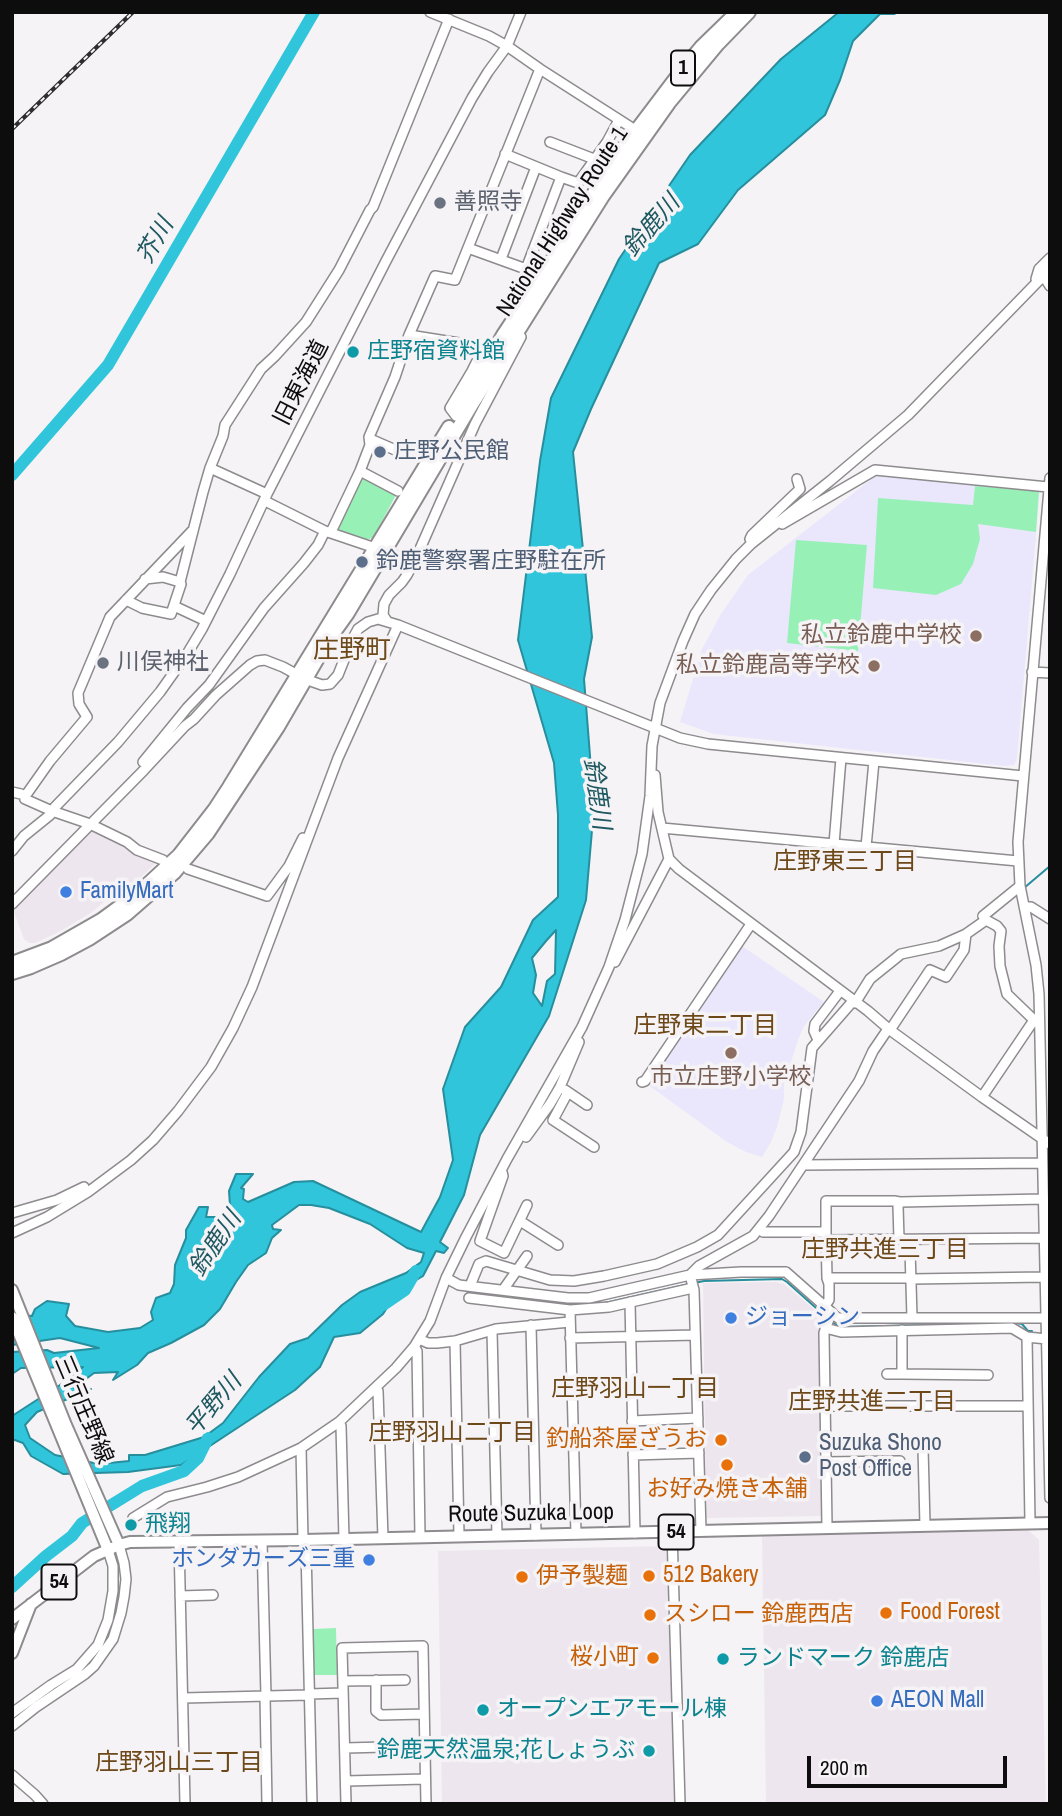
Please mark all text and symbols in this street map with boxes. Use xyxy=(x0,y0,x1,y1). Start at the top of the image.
road number: 1 xyxy=(671,50,695,86)
street label: National Highway Route 1 xyxy=(491,122,635,322)
place label: 善照寺 xyxy=(454,189,523,217)
water label: 鈴鹿川 xyxy=(618,189,686,263)
marker: 善照寺 xyxy=(432,195,448,211)
water label: 芥川 xyxy=(132,213,180,269)
street label: 旧東海道 xyxy=(269,336,335,430)
place label: 庄野宿資料館 xyxy=(367,338,505,366)
marker: 庄野宿資料館 xyxy=(345,344,361,360)
place label: 庄野公民館 xyxy=(394,438,509,466)
marker: 庄野公民館 xyxy=(372,444,388,460)
place label: 鈴鹿警察署庄野駐在所 xyxy=(376,548,606,576)
marker: 鈴鹿警察署庄野駐在所 xyxy=(354,554,370,570)
place label: 私立鈴鹿中学校 xyxy=(801,622,962,650)
marker: 私立鈴鹿中学校 xyxy=(968,628,984,644)
district label: 庄野町 xyxy=(313,635,391,667)
place label: 川俣神社 xyxy=(117,649,209,677)
place label: 私立鈴鹿高等学校 xyxy=(676,652,860,680)
marker: 川俣神社 xyxy=(95,655,111,671)
marker: 私立鈴鹿高等学校 xyxy=(866,658,882,674)
water label: 鈴鹿川 xyxy=(577,756,615,832)
district label: 庄野東三丁目 xyxy=(773,849,917,877)
place label: FamilyMart xyxy=(80,878,173,906)
marker: FamilyMart xyxy=(58,884,74,900)
district label: 庄野東二丁目 xyxy=(633,1013,777,1041)
marker: 市立庄野小学校 xyxy=(723,1045,739,1061)
place label: 市立庄野小学校 xyxy=(651,1064,811,1092)
water label: 鈴鹿川 xyxy=(184,1206,248,1282)
district label: 庄野共進三丁目 xyxy=(801,1237,969,1265)
place label: ジョーシン xyxy=(745,1304,860,1332)
marker: ジョーシン xyxy=(723,1310,739,1326)
street label: 三行庄野線 xyxy=(48,1352,118,1468)
water label: 平野川 xyxy=(180,1368,248,1442)
district label: 庄野羽山一丁目 xyxy=(551,1376,719,1404)
district label: 庄野共進二丁目 xyxy=(788,1389,956,1417)
district label: 庄野羽山二丁目 xyxy=(368,1420,536,1448)
place label: 釣船茶屋ざうお xyxy=(546,1426,707,1454)
place label: Suzuka Shono Post Office xyxy=(819,1430,942,1484)
marker: 釣船茶屋ざうお xyxy=(713,1432,729,1448)
marker: Suzuka Shono Post Office xyxy=(797,1449,813,1465)
marker: お好み焼き本舗 xyxy=(719,1457,735,1473)
place label: お好み焼き本舗 xyxy=(647,1476,807,1504)
street label: Route Suzuka Loop xyxy=(448,1499,614,1529)
place label: 飛翔 xyxy=(145,1511,191,1539)
road number: 54 xyxy=(658,1514,694,1550)
marker: 飛翔 xyxy=(123,1517,139,1533)
place label: ホンダカーズ三重 xyxy=(171,1546,355,1574)
marker: ホンダカーズ三重 xyxy=(361,1552,377,1568)
place label: 512 Bakery xyxy=(663,1562,758,1590)
place label: 伊予製麺 xyxy=(536,1563,628,1591)
road number: 54 xyxy=(42,1564,76,1600)
marker: 512 Bakery xyxy=(641,1568,657,1584)
marker: 伊予製麺 xyxy=(514,1569,530,1585)
place label: Food Forest xyxy=(900,1599,1000,1627)
place label: スシロー 鈴鹿西店 xyxy=(664,1601,853,1629)
marker: Food Forest xyxy=(878,1605,894,1621)
marker: スシロー 鈴鹿西店 xyxy=(642,1607,658,1623)
place label: 桜小町 xyxy=(570,1644,639,1672)
place label: ランドマーク 鈴鹿店 xyxy=(737,1645,949,1673)
marker: 桜小町 xyxy=(645,1650,661,1666)
marker: ランドマーク 鈴鹿店 xyxy=(715,1651,731,1667)
place label: AEON Mall xyxy=(891,1687,984,1715)
marker: AEON Mall xyxy=(869,1693,885,1709)
place label: オープンエアモール棟 xyxy=(497,1696,727,1724)
marker: オープンエアモール棟 xyxy=(475,1702,491,1718)
place label: 鈴鹿天然温泉;花しょうぶ xyxy=(377,1737,635,1765)
scale bar xyxy=(810,1742,1010,1786)
marker: 鈴鹿天然温泉;花しょうぶ xyxy=(641,1743,657,1759)
district label: 庄野羽山三丁目 xyxy=(95,1750,263,1778)
text: 200 m xyxy=(820,1753,868,1782)

